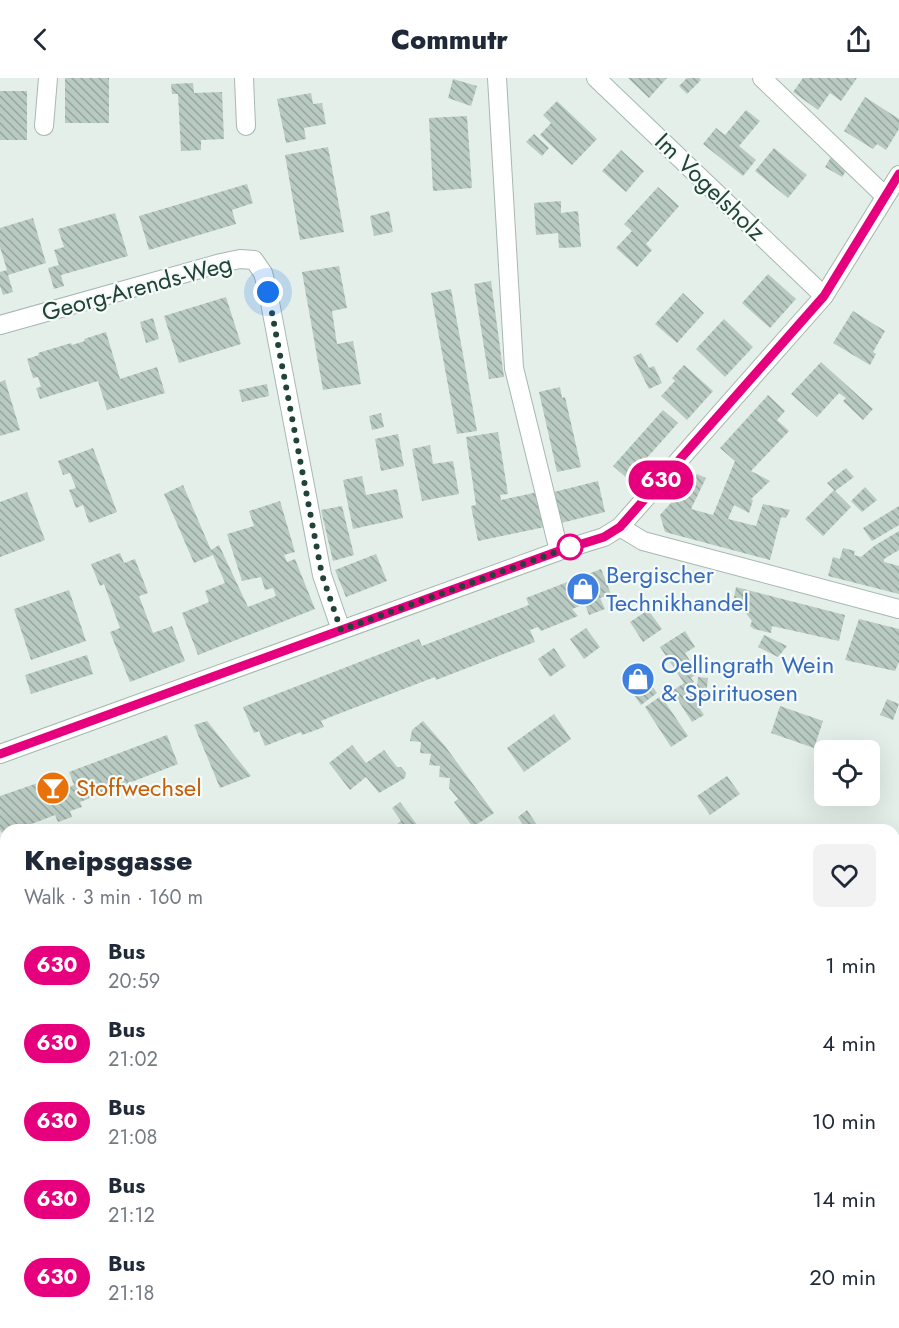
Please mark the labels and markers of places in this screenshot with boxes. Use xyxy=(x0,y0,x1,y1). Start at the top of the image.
unlabelled marker xyxy=(557,534,583,560)
place label: Bergischer Technikhandel xyxy=(606,557,749,620)
shop icon: Bergischer Technikhandel xyxy=(565,571,601,607)
place label: Oellingrath Wein & Spirituosen xyxy=(661,647,834,710)
shop icon: Oellingrath Wein & Spirituosen xyxy=(620,661,656,697)
bar icon: Stoffwechsel xyxy=(35,770,71,806)
place label: Stoffwechsel xyxy=(76,770,202,805)

